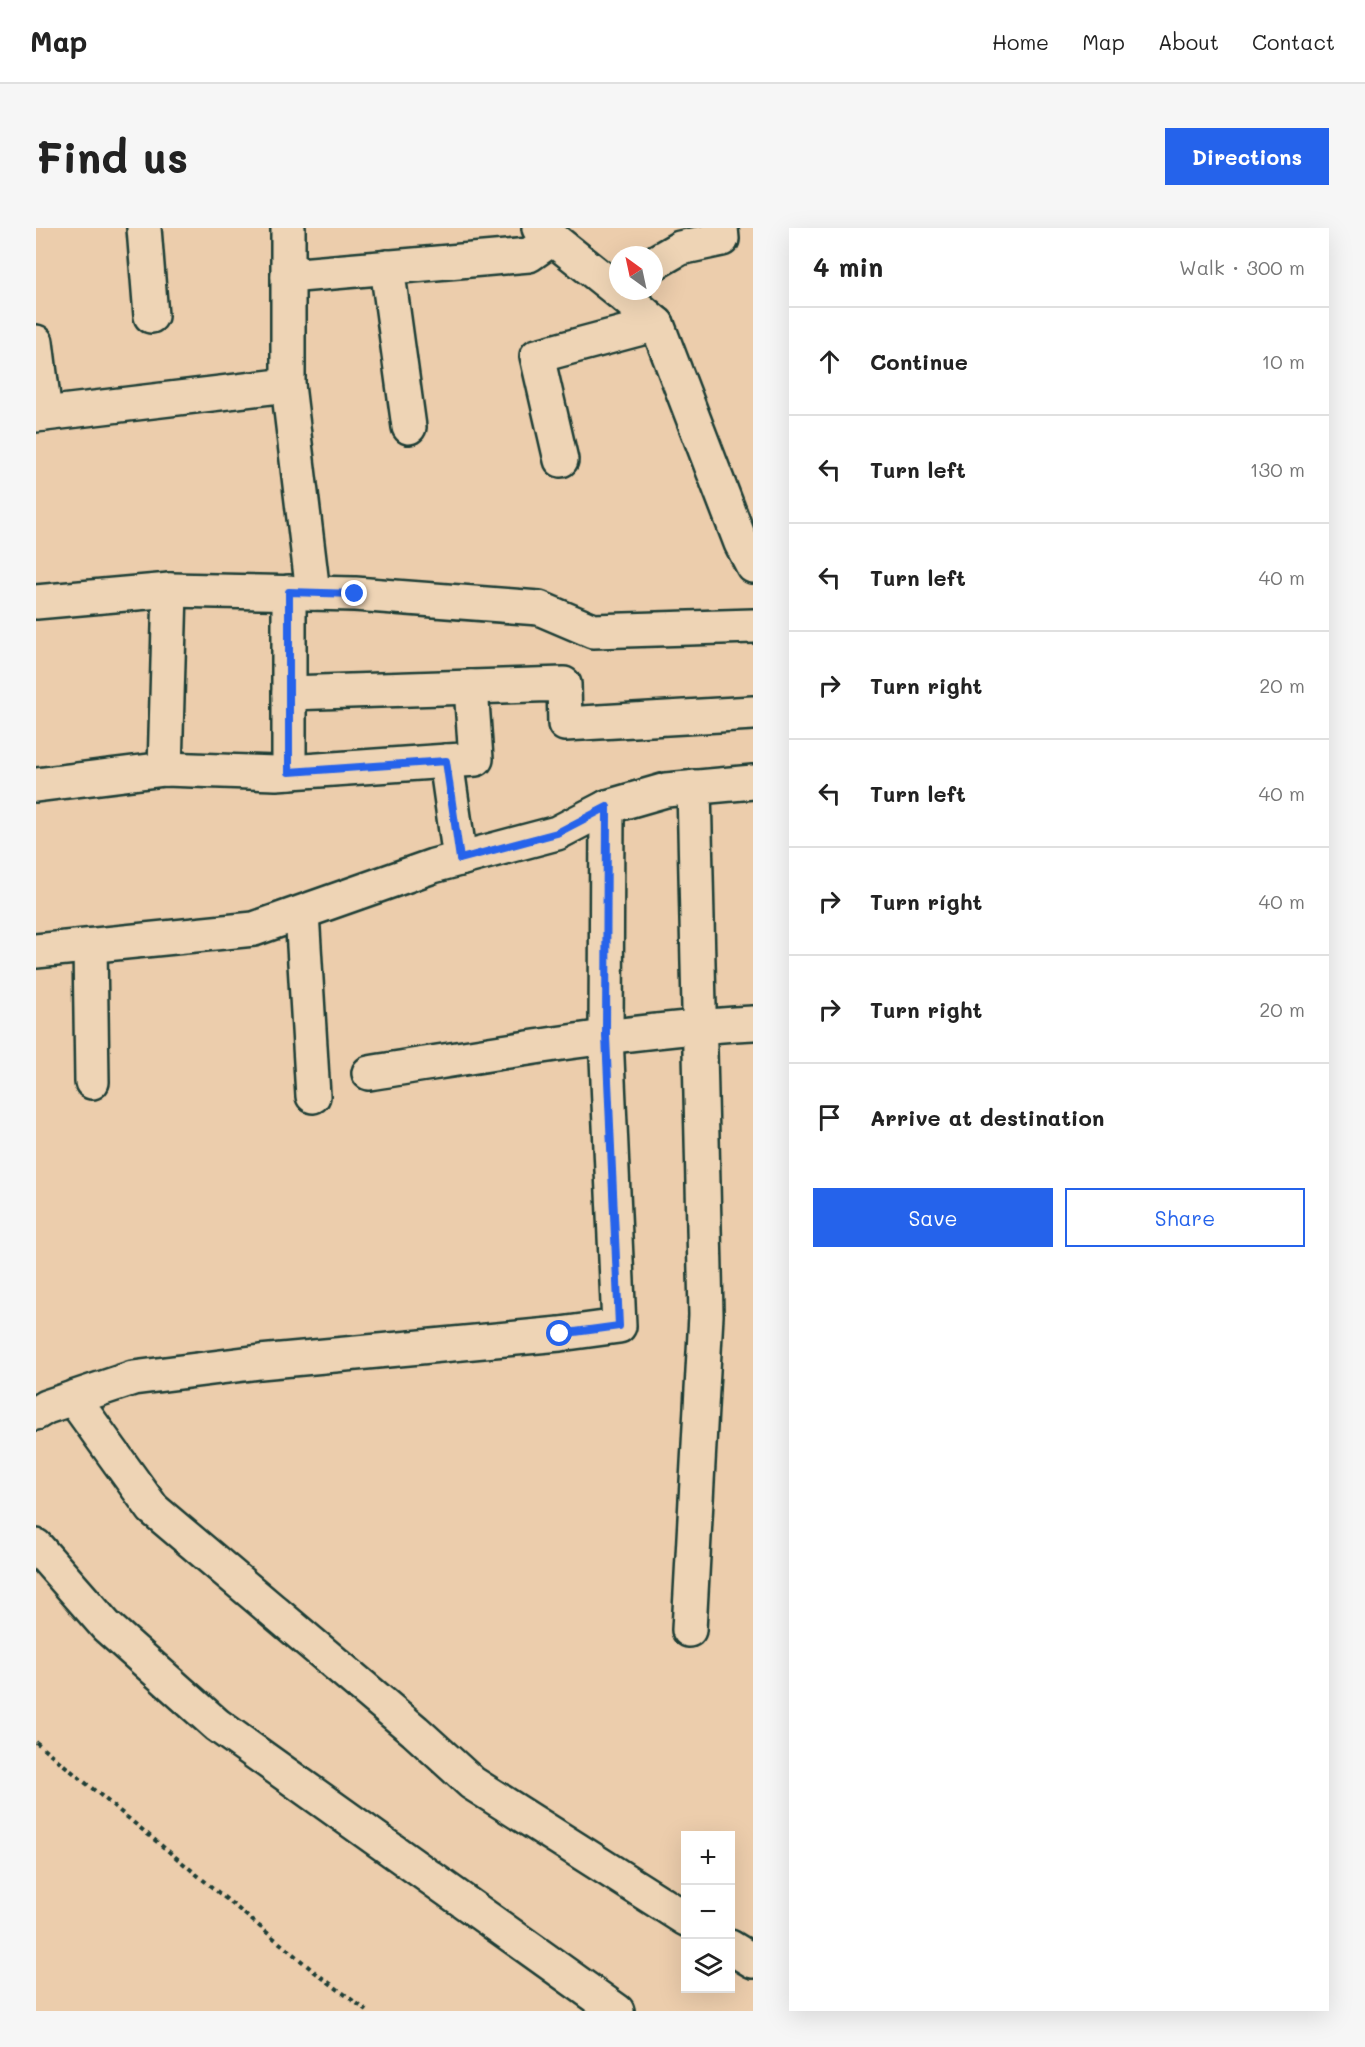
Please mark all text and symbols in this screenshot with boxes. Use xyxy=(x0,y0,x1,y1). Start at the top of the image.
text: Map xyxy=(30,23,87,59)
text: Home xyxy=(992,28,1049,55)
text: Map xyxy=(1082,28,1125,55)
text: About xyxy=(1158,28,1219,55)
text: Contact xyxy=(1252,28,1335,55)
button: Directions xyxy=(1165,128,1329,185)
text: Find us xyxy=(36,129,188,184)
north arrow xyxy=(609,246,663,300)
text: 4 min xyxy=(813,250,883,284)
text: Walk · 300 m xyxy=(1179,254,1305,280)
icon: ahead xyxy=(813,345,846,378)
text: Continue xyxy=(870,347,968,376)
text: 10 m xyxy=(1261,348,1305,374)
icon: left xyxy=(813,453,846,486)
text: Turn left xyxy=(870,455,966,484)
text: 130 m xyxy=(1250,456,1305,482)
icon: left xyxy=(813,561,846,594)
text: Turn left xyxy=(870,563,966,592)
text: 40 m xyxy=(1259,564,1305,590)
route end xyxy=(341,580,367,606)
icon: right xyxy=(813,669,846,702)
text: Turn right xyxy=(870,671,982,700)
text: 20 m xyxy=(1259,672,1305,698)
icon: left xyxy=(813,777,846,810)
text: Turn left xyxy=(870,779,966,808)
text: 40 m xyxy=(1259,780,1305,806)
icon: right xyxy=(813,885,846,918)
text: Turn right xyxy=(870,887,982,916)
text: 40 m xyxy=(1259,888,1305,914)
icon: right xyxy=(813,993,846,1026)
text: Turn right xyxy=(870,995,982,1024)
text: 20 m xyxy=(1259,996,1305,1022)
icon: arrive xyxy=(813,1101,846,1134)
text: Arrive at destination xyxy=(870,1103,1105,1132)
button: Save xyxy=(813,1188,1053,1247)
button: Share xyxy=(1065,1188,1305,1247)
route start xyxy=(546,1320,572,1346)
map controls xyxy=(681,1831,735,1993)
button: + xyxy=(681,1831,735,1885)
button: − xyxy=(681,1885,735,1939)
button: layers xyxy=(681,1939,735,1993)

